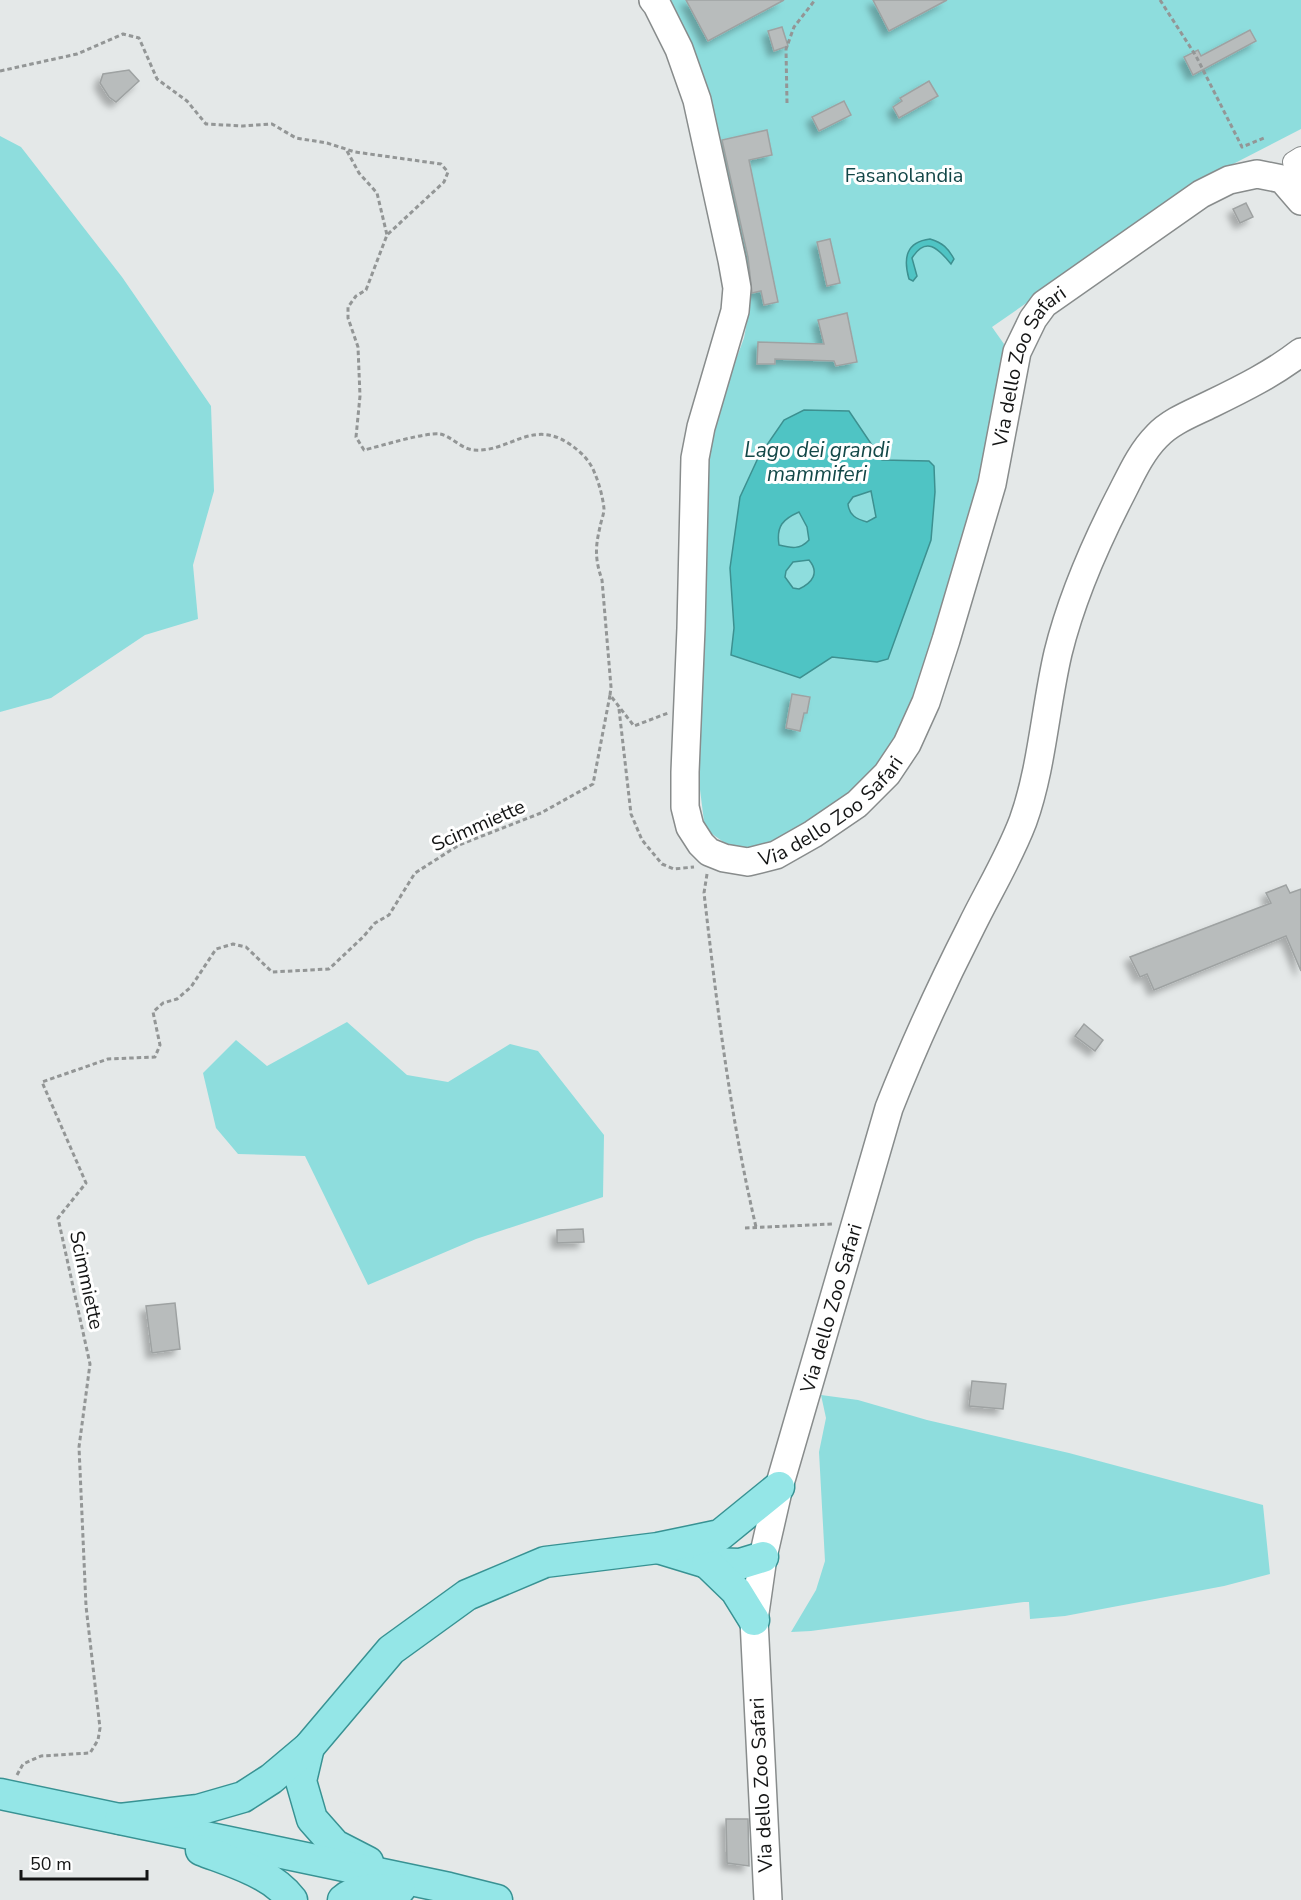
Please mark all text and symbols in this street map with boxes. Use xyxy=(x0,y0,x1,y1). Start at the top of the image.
park label: Fasanolandia xyxy=(845,162,963,189)
street label: Via dello Zoo Safari xyxy=(986,280,1071,450)
water label: Lago dei grandi mammiferi xyxy=(744,436,891,488)
street label: Via dello Zoo Safari xyxy=(755,751,909,873)
street label: Scimmiette xyxy=(427,793,529,858)
street label: Via dello Zoo Safari xyxy=(794,1220,869,1397)
street label: Scimmiette xyxy=(63,1228,110,1332)
street label: Via dello Zoo Safari xyxy=(743,1697,780,1874)
scale bar xyxy=(21,1843,147,1881)
text: 50 m xyxy=(30,1852,72,1876)

